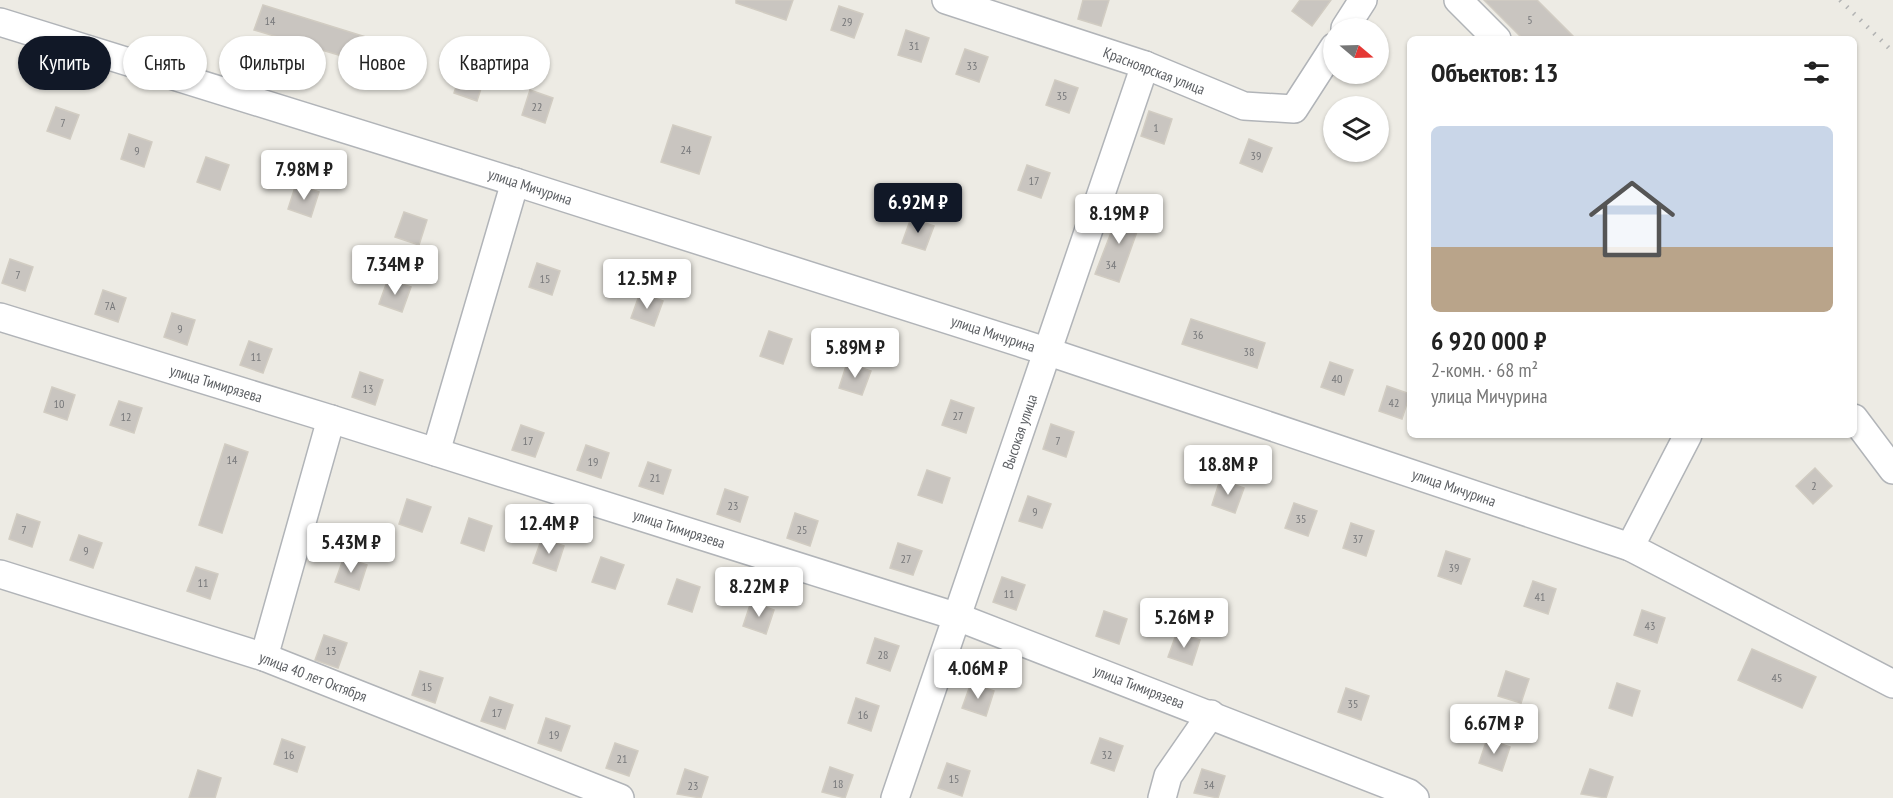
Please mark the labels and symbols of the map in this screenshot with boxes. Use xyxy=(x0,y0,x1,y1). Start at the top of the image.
house number: 5 xyxy=(1527,12,1533,27)
house number: 14 xyxy=(265,13,276,28)
house number: 29 xyxy=(842,14,852,29)
north arrow xyxy=(1323,18,1389,84)
house number: 31 xyxy=(909,38,919,53)
street label: Красноярская улица xyxy=(1101,42,1208,99)
house number: 33 xyxy=(967,58,977,73)
house number: 35 xyxy=(1057,88,1067,103)
house number: 22 xyxy=(532,99,542,114)
house number: 7 xyxy=(60,115,66,130)
house number: 1 xyxy=(1153,120,1159,135)
house number: 24 xyxy=(681,142,692,157)
house number: 9 xyxy=(134,143,140,158)
house number: 39 xyxy=(1251,148,1261,163)
pin: 7.98M ₽ xyxy=(249,150,359,201)
street label: улица Мичурина xyxy=(486,164,575,209)
house number: 17 xyxy=(1029,173,1039,188)
pin: 6.92M ₽ xyxy=(863,183,973,234)
pin: 8.19M ₽ xyxy=(1064,194,1174,245)
pin: 7.34M ₽ xyxy=(340,245,450,296)
house number: 34 xyxy=(1106,257,1117,272)
pin: 12.5M ₽ xyxy=(592,259,702,310)
house number: 7 xyxy=(15,267,21,282)
house number: 15 xyxy=(540,271,550,286)
house number: 7А xyxy=(104,298,116,313)
street label: улица Мичурина xyxy=(949,311,1038,356)
house number: 9 xyxy=(177,321,183,336)
house number: 36 xyxy=(1193,327,1203,342)
pin: 5.89M ₽ xyxy=(800,328,910,379)
house number: 38 xyxy=(1244,344,1254,359)
house number: 11 xyxy=(251,349,261,364)
street label: улица Тимирязева xyxy=(168,360,265,407)
house number: 40 xyxy=(1332,371,1342,386)
house number: 13 xyxy=(363,381,373,396)
street label: Высокая улица xyxy=(998,392,1041,472)
house number: 42 xyxy=(1389,395,1399,410)
house number: 10 xyxy=(54,396,64,411)
house number: 27 xyxy=(953,408,963,423)
house number: 12 xyxy=(121,409,131,424)
house number: 17 xyxy=(523,433,533,448)
house number: 7 xyxy=(1055,433,1061,448)
pin: 18.8M ₽ xyxy=(1173,445,1283,496)
house number: 14 xyxy=(227,452,238,467)
house number: 19 xyxy=(588,454,598,469)
street label: улица Мичурина xyxy=(1410,464,1499,511)
house number: 21 xyxy=(650,470,660,485)
house number: 2 xyxy=(1811,478,1817,493)
house number: 23 xyxy=(728,498,738,513)
pin: 12.4M ₽ xyxy=(494,504,604,555)
house number: 9 xyxy=(1032,504,1038,519)
street label: улица Тимирязева xyxy=(631,505,728,552)
house number: 35 xyxy=(1296,511,1306,526)
house number: 7 xyxy=(21,522,27,537)
house number: 25 xyxy=(797,522,807,537)
pin: 5.43M ₽ xyxy=(296,523,406,574)
house number: 37 xyxy=(1353,531,1363,546)
house number: 9 xyxy=(83,543,89,558)
house number: 27 xyxy=(901,551,911,566)
house number: 39 xyxy=(1449,560,1459,575)
pin: 8.22M ₽ xyxy=(704,567,814,618)
house number: 11 xyxy=(198,575,208,590)
house number: 11 xyxy=(1004,586,1014,601)
house number: 41 xyxy=(1535,589,1545,604)
pin: 5.26M ₽ xyxy=(1129,598,1239,649)
house number: 43 xyxy=(1645,618,1655,633)
house number: 13 xyxy=(326,643,336,658)
street label: улица 40 лет Октября xyxy=(257,647,370,706)
house number: 28 xyxy=(878,647,888,662)
pin: 4.06M ₽ xyxy=(923,649,1033,700)
street label: улица Тимирязева xyxy=(1091,661,1187,713)
house number: 45 xyxy=(1772,670,1782,685)
house number: 15 xyxy=(422,679,432,694)
house number: 35 xyxy=(1348,696,1358,711)
pin: 6.67M ₽ xyxy=(1439,704,1549,755)
house number: 17 xyxy=(492,705,502,720)
house number: 16 xyxy=(858,707,868,722)
house number: 19 xyxy=(549,727,559,742)
house number: 16 xyxy=(284,747,294,762)
house number: 32 xyxy=(1102,747,1112,762)
house number: 21 xyxy=(617,751,627,766)
house number: 15 xyxy=(949,771,959,786)
house number: 18 xyxy=(833,776,843,791)
house number: 34 xyxy=(1204,777,1215,792)
house number: 23 xyxy=(688,778,698,793)

